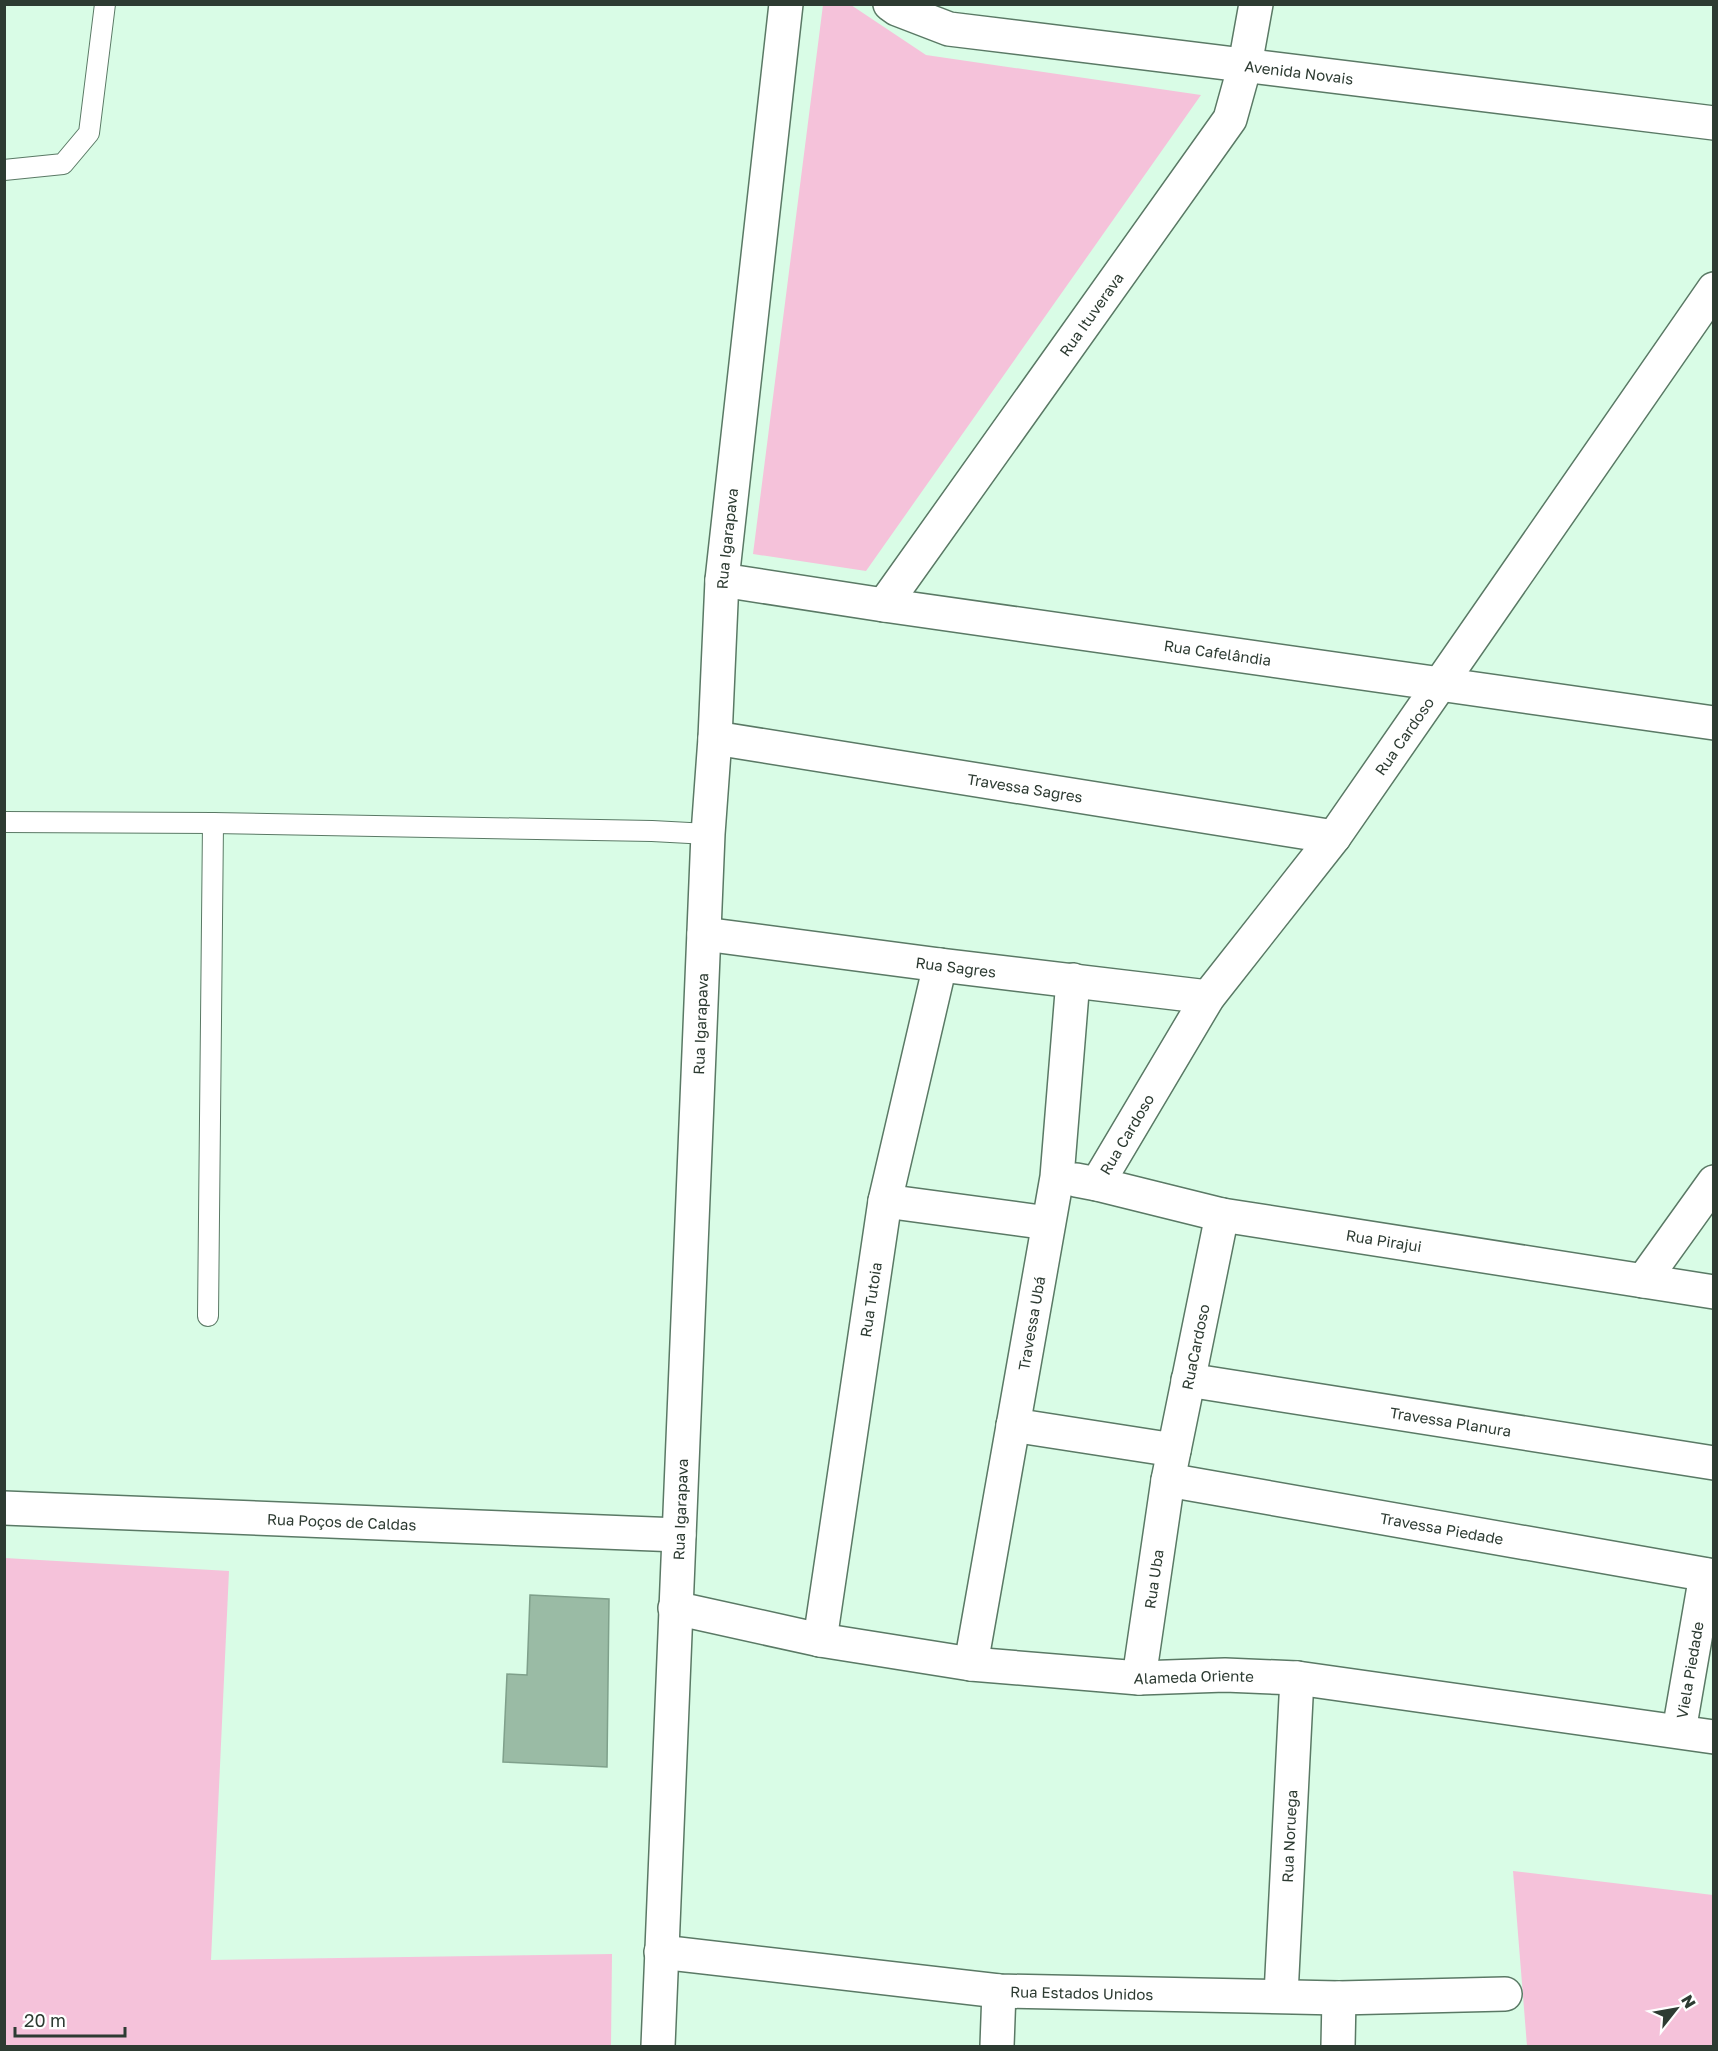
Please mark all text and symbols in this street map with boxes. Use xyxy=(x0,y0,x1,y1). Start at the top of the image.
street label: Avenida Novais xyxy=(1244,56,1354,88)
street label: Rua Ituverava xyxy=(1055,269,1127,359)
street label: Rua Igarapava xyxy=(713,487,741,590)
street label: Rua Cafelândia xyxy=(1163,636,1273,669)
street label: Rua Cardoso xyxy=(1371,694,1437,778)
street label: Travessa Sagres xyxy=(966,770,1084,806)
street label: Rua Sagres xyxy=(915,953,997,981)
street label: Rua Igarapava xyxy=(689,973,711,1075)
street label: Rua Cardoso xyxy=(1096,1090,1158,1178)
street label: Rua Pirajui xyxy=(1345,1226,1423,1255)
street label: Rua Tutoia xyxy=(856,1261,885,1339)
street label: Travessa Ubá xyxy=(1014,1275,1048,1372)
street label: RuaCardoso xyxy=(1178,1302,1213,1391)
street label: Travessa Planura xyxy=(1389,1403,1513,1440)
street label: Rua Igarapava xyxy=(669,1458,691,1561)
street label: Travessa Piedade xyxy=(1379,1508,1505,1548)
street label: Rua Poços de Caldas xyxy=(267,1510,417,1533)
street label: Rua Uba xyxy=(1140,1548,1167,1610)
street label: Viela Piedade xyxy=(1672,1620,1707,1720)
street label: Alameda Oriente xyxy=(1133,1666,1255,1687)
street label: Rua Noruega xyxy=(1278,1789,1300,1883)
north arrow xyxy=(1646,1979,1706,2039)
street label: Rua Estados Unidos xyxy=(1010,1982,1154,2003)
text: N xyxy=(1677,1991,1701,2012)
scale bar xyxy=(15,2000,124,2038)
text: 20 m xyxy=(24,2009,66,2031)

